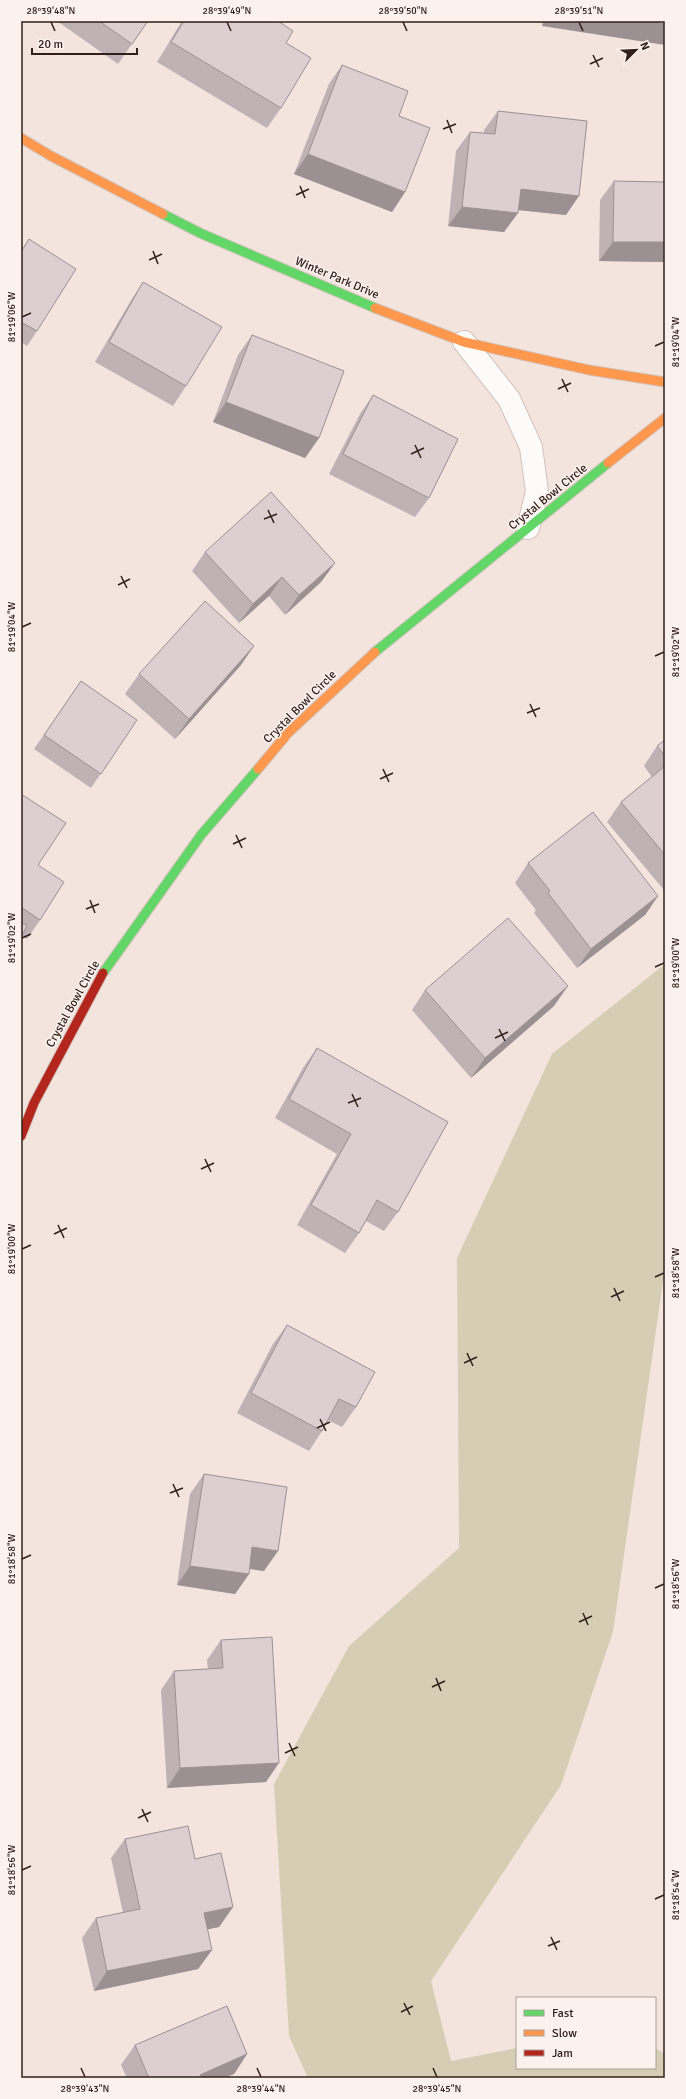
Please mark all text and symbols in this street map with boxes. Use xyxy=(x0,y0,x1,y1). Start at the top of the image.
text: 28°39'48"N xyxy=(27,5,75,17)
text: 28°39'49"N xyxy=(203,5,251,17)
text: 28°39'50"N xyxy=(379,5,427,17)
text: 28°39'51"N xyxy=(555,5,603,17)
scale bar xyxy=(32,30,137,56)
north arrow xyxy=(616,30,656,70)
text: 20 m xyxy=(38,37,63,52)
text: N xyxy=(637,40,652,52)
street label: Winter Park Drive xyxy=(293,254,381,302)
text: 81°19'06"W xyxy=(6,291,18,342)
text: 81°19'04"W xyxy=(670,316,682,367)
street label: Crystal Bowl Circle xyxy=(505,461,591,533)
text: 81°19'04"W xyxy=(6,601,18,652)
text: 81°19'02"W xyxy=(670,626,682,677)
street label: Crystal Bowl Circle xyxy=(260,667,340,747)
text: 81°19'02"W xyxy=(6,912,18,963)
text: 81°19'00"W xyxy=(670,937,682,988)
street label: Crystal Bowl Circle xyxy=(43,958,103,1050)
text: 81°19'00"W xyxy=(6,1223,18,1274)
text: 81°18'58"W xyxy=(670,1247,682,1298)
text: 81°18'58"W xyxy=(6,1533,18,1584)
text: 81°18'56"W xyxy=(670,1558,682,1609)
text: 81°18'56"W xyxy=(6,1844,18,1895)
text: 81°18'54"W xyxy=(670,1869,682,1920)
legend xyxy=(516,1997,656,2069)
text: Fast xyxy=(552,2006,573,2021)
text: Slow xyxy=(552,2026,577,2041)
text: Jam xyxy=(552,2046,573,2061)
text: 28°39'43"N xyxy=(61,2083,109,2095)
text: 28°39'44"N xyxy=(237,2083,285,2095)
text: 28°39'45"N xyxy=(413,2083,461,2095)

